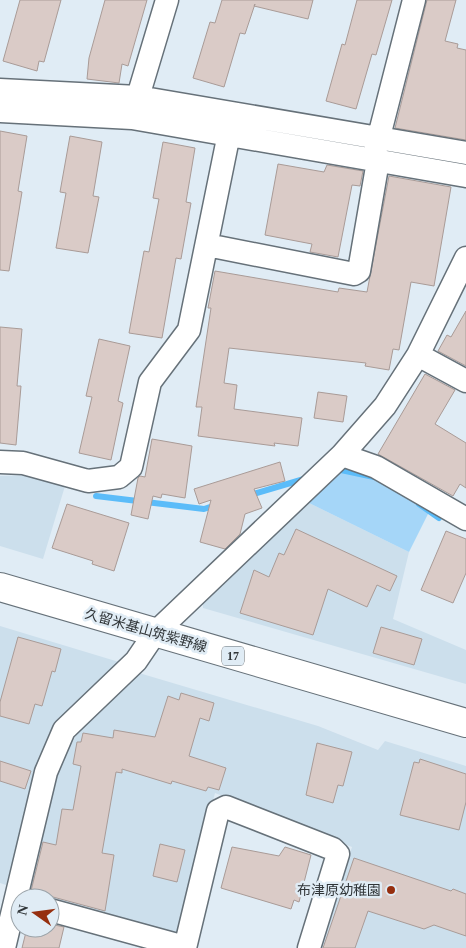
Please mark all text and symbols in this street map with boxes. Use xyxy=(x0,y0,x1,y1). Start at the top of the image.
street label: 久留米基山筑紫野線 xyxy=(83,606,208,655)
road number: 17 xyxy=(222,646,244,666)
place label: 布津原幼稚園 xyxy=(297,883,381,898)
marker: 布津原幼稚園 xyxy=(385,884,397,896)
north arrow xyxy=(10,888,60,938)
text: N xyxy=(14,903,31,917)

